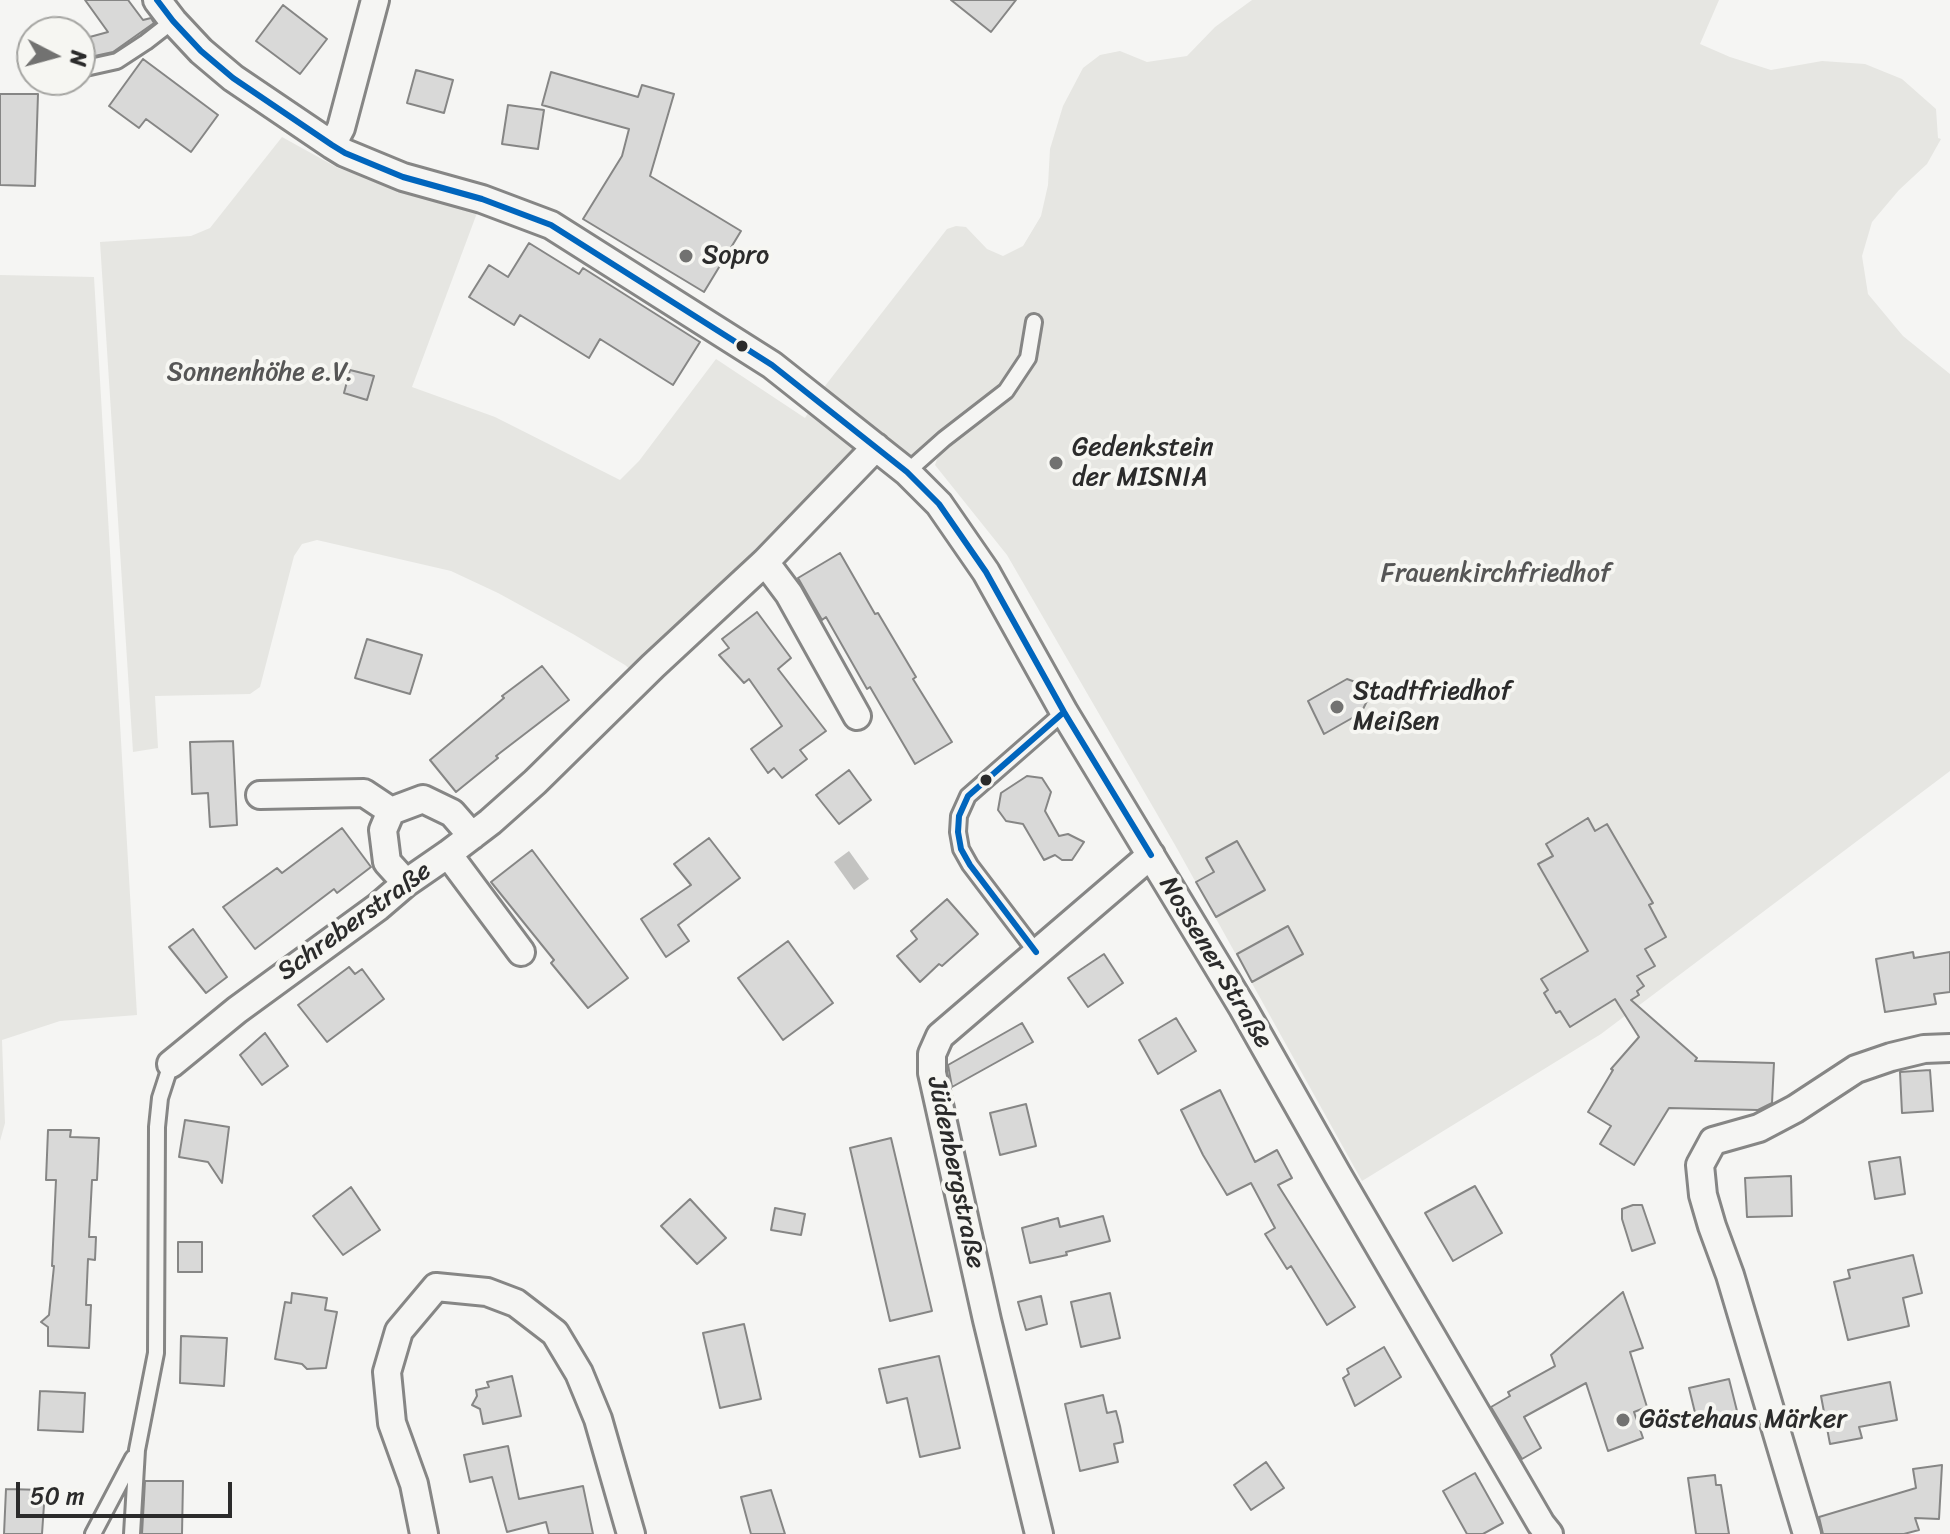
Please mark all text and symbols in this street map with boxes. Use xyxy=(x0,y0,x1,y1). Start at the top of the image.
north arrow xyxy=(16,16,96,96)
text: N xyxy=(58,49,99,68)
place label: Sopro xyxy=(702,240,769,272)
marker: Sopro xyxy=(677,247,695,265)
unlabelled marker xyxy=(734,338,750,354)
park label: Sonnenhöhe e.V. xyxy=(167,357,353,389)
place label: Gedenkstein der MISNIA xyxy=(1072,432,1214,494)
marker: Gedenkstein der MISNIA xyxy=(1047,454,1065,472)
park label: Frauenkirchfriedhof xyxy=(1381,558,1611,590)
place label: Stadtfriedhof Meißen xyxy=(1353,676,1512,738)
marker: Stadtfriedhof Meißen xyxy=(1328,698,1346,716)
unlabelled marker xyxy=(978,772,994,788)
street label: Schreberstraße xyxy=(272,856,438,988)
street label: Nossener Straße xyxy=(1151,871,1279,1055)
street label: Jüdenbergstraße xyxy=(919,1074,991,1272)
place label: Gästehaus Märker xyxy=(1639,1404,1847,1436)
marker: Gästehaus Märker xyxy=(1614,1411,1632,1429)
scale bar xyxy=(20,1466,236,1516)
text: 50 m xyxy=(30,1475,85,1517)

